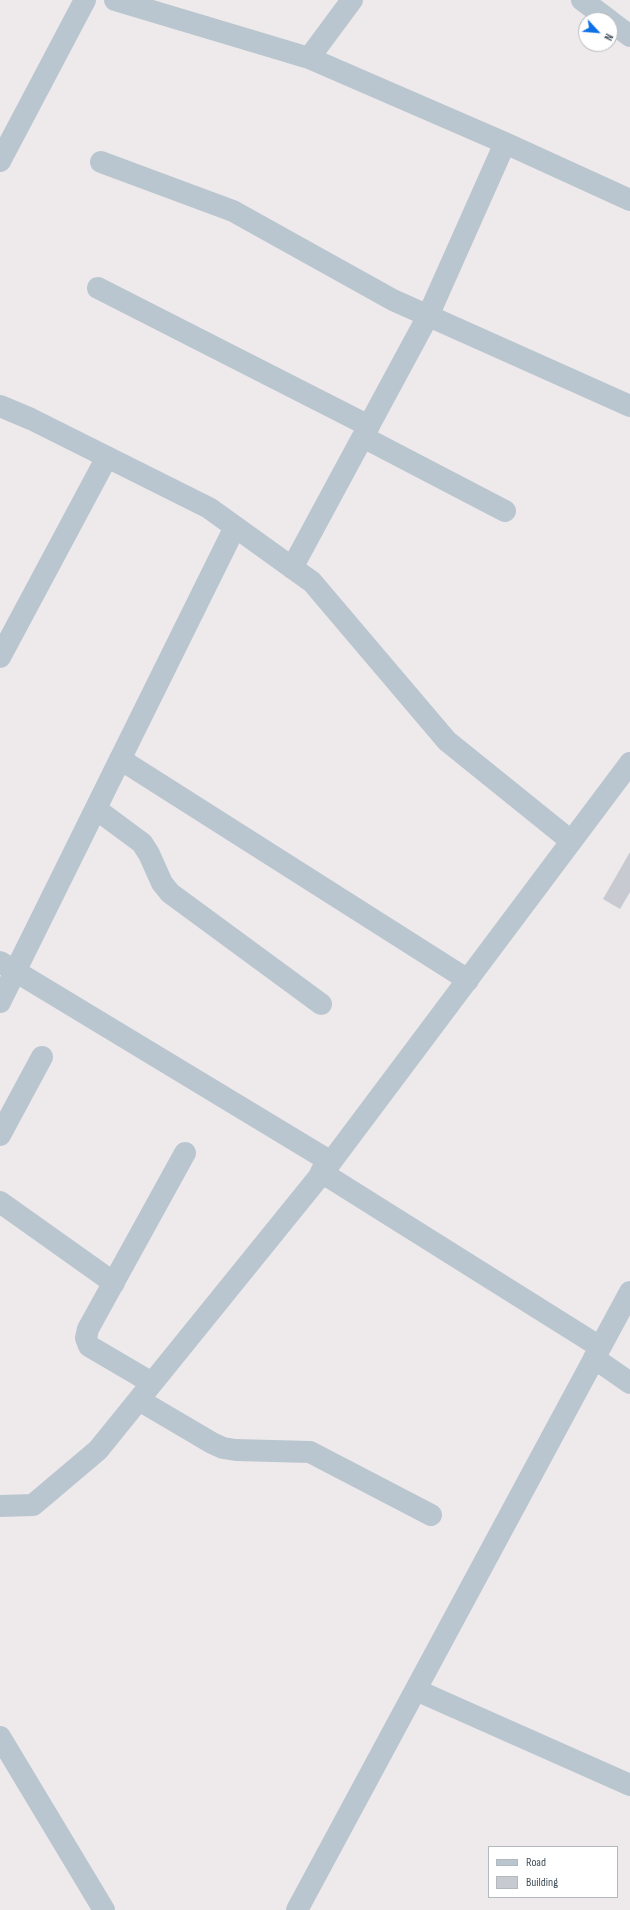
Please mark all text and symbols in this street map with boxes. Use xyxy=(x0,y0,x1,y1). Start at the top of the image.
north arrow xyxy=(578,12,618,52)
text: N xyxy=(601,32,615,43)
legend xyxy=(488,1846,618,1898)
text: Road xyxy=(526,1855,546,1870)
text: Building xyxy=(526,1875,558,1890)

